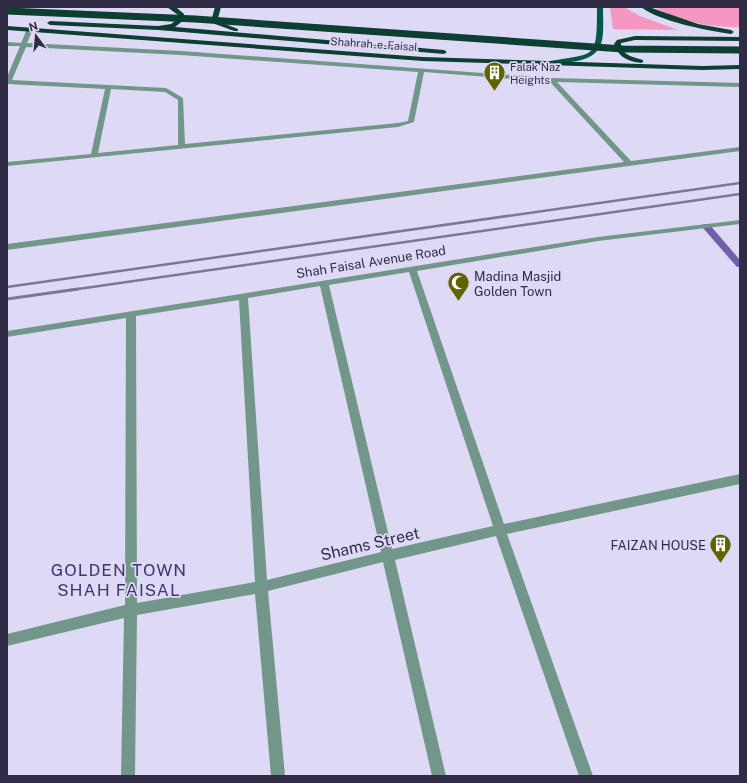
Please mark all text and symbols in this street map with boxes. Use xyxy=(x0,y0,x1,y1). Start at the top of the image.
north arrow xyxy=(16,16,56,56)
text: N xyxy=(27,19,39,33)
street label: Shahrah-e-Faisal xyxy=(330,35,418,53)
building icon: Falak Naz Heights xyxy=(481,60,507,93)
place label: Falak Naz Heights xyxy=(510,61,560,86)
street label: Shah Faisal Avenue Road xyxy=(295,243,447,281)
place label: Madina Masjid Golden Town xyxy=(474,269,561,299)
mosque icon: Madina Masjid Golden Town xyxy=(446,270,472,303)
street label: Shams Street xyxy=(319,523,421,565)
building icon: FAIZAN HOUSE xyxy=(708,532,734,565)
place label: FAIZAN HOUSE xyxy=(611,538,706,553)
district label: GOLDEN TOWN SHAH FAISAL xyxy=(51,560,187,600)

